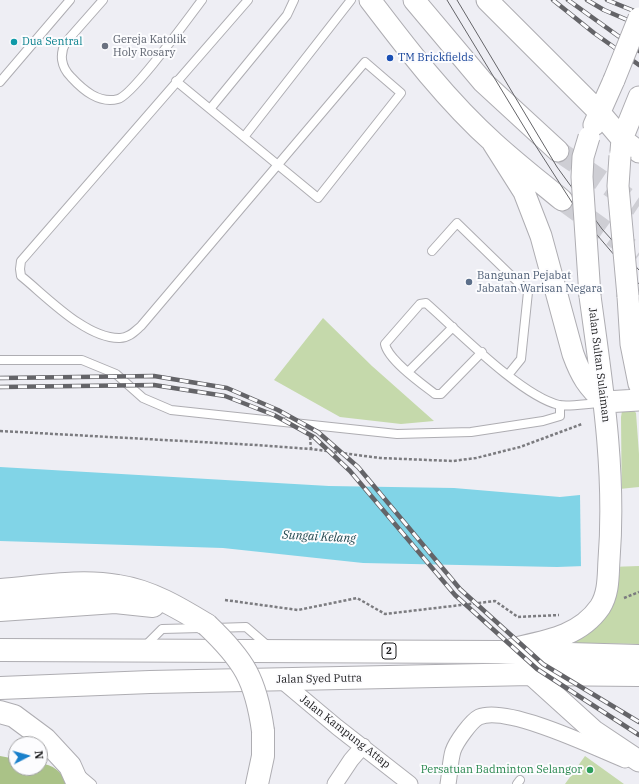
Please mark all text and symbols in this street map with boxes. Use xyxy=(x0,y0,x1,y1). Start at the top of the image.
place label: Gereja Katolik Holy Rosary xyxy=(113,33,186,59)
place label: Dua Sentral xyxy=(22,35,83,49)
marker: Dua Sentral xyxy=(9,37,19,47)
marker: Gereja Katolik Holy Rosary xyxy=(100,41,110,51)
place label: TM Brickfields xyxy=(398,51,473,65)
marker: TM Brickfields xyxy=(385,53,395,63)
place label: Bangunan Pejabat Jabatan Warisan Negara xyxy=(477,269,602,295)
marker: Bangunan Pejabat Jabatan Warisan Negara xyxy=(464,277,474,287)
street label: Jalan Sultan Sulaiman xyxy=(585,307,613,423)
water label: Sungai Kelang xyxy=(282,528,356,546)
road number: 2 xyxy=(382,643,396,659)
street label: Jalan Syed Putra xyxy=(276,672,362,686)
street label: Jalan Kampung Attap xyxy=(297,693,393,771)
north arrow xyxy=(8,736,48,776)
text: N xyxy=(32,750,46,760)
place label: Persatuan Badminton Selangor xyxy=(421,763,582,777)
marker: Persatuan Badminton Selangor xyxy=(585,765,595,775)

